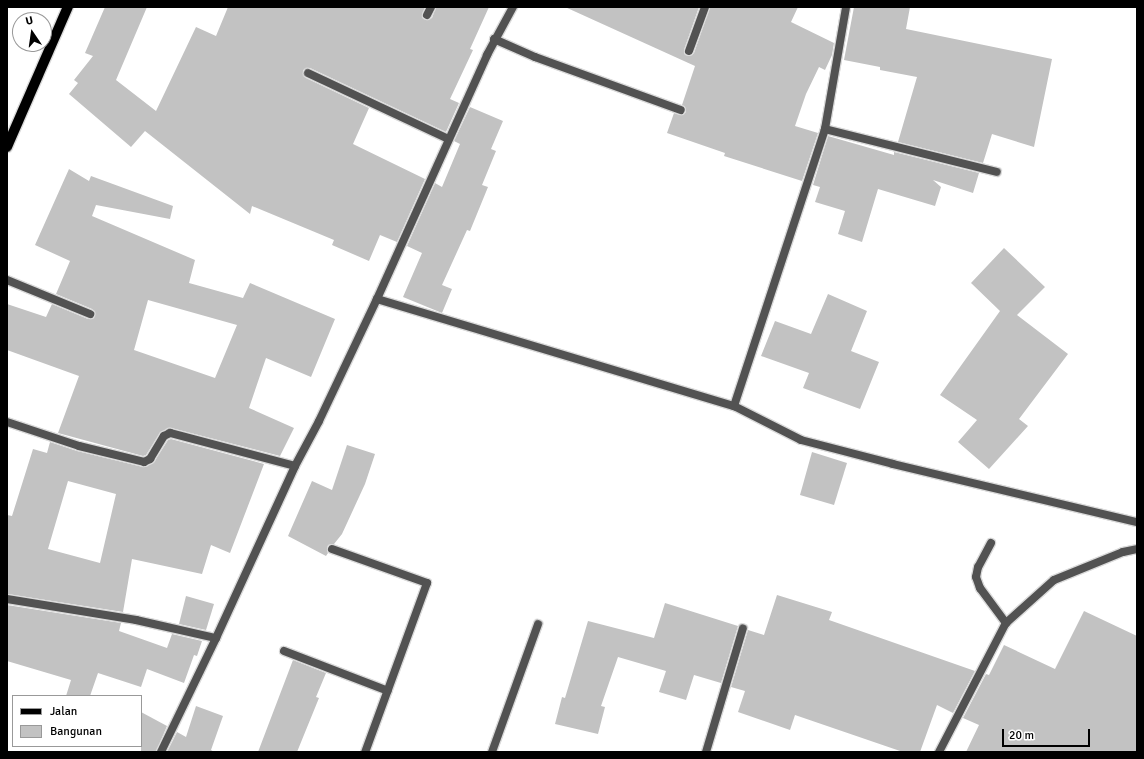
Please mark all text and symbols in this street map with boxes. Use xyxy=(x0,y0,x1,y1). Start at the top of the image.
north arrow xyxy=(12,12,52,52)
text: U xyxy=(24,14,34,28)
legend xyxy=(12,695,142,747)
text: Jalan xyxy=(50,704,77,719)
scale bar xyxy=(1004,721,1092,747)
text: Bangunan xyxy=(50,724,102,739)
text: 20 m xyxy=(1009,728,1034,743)

